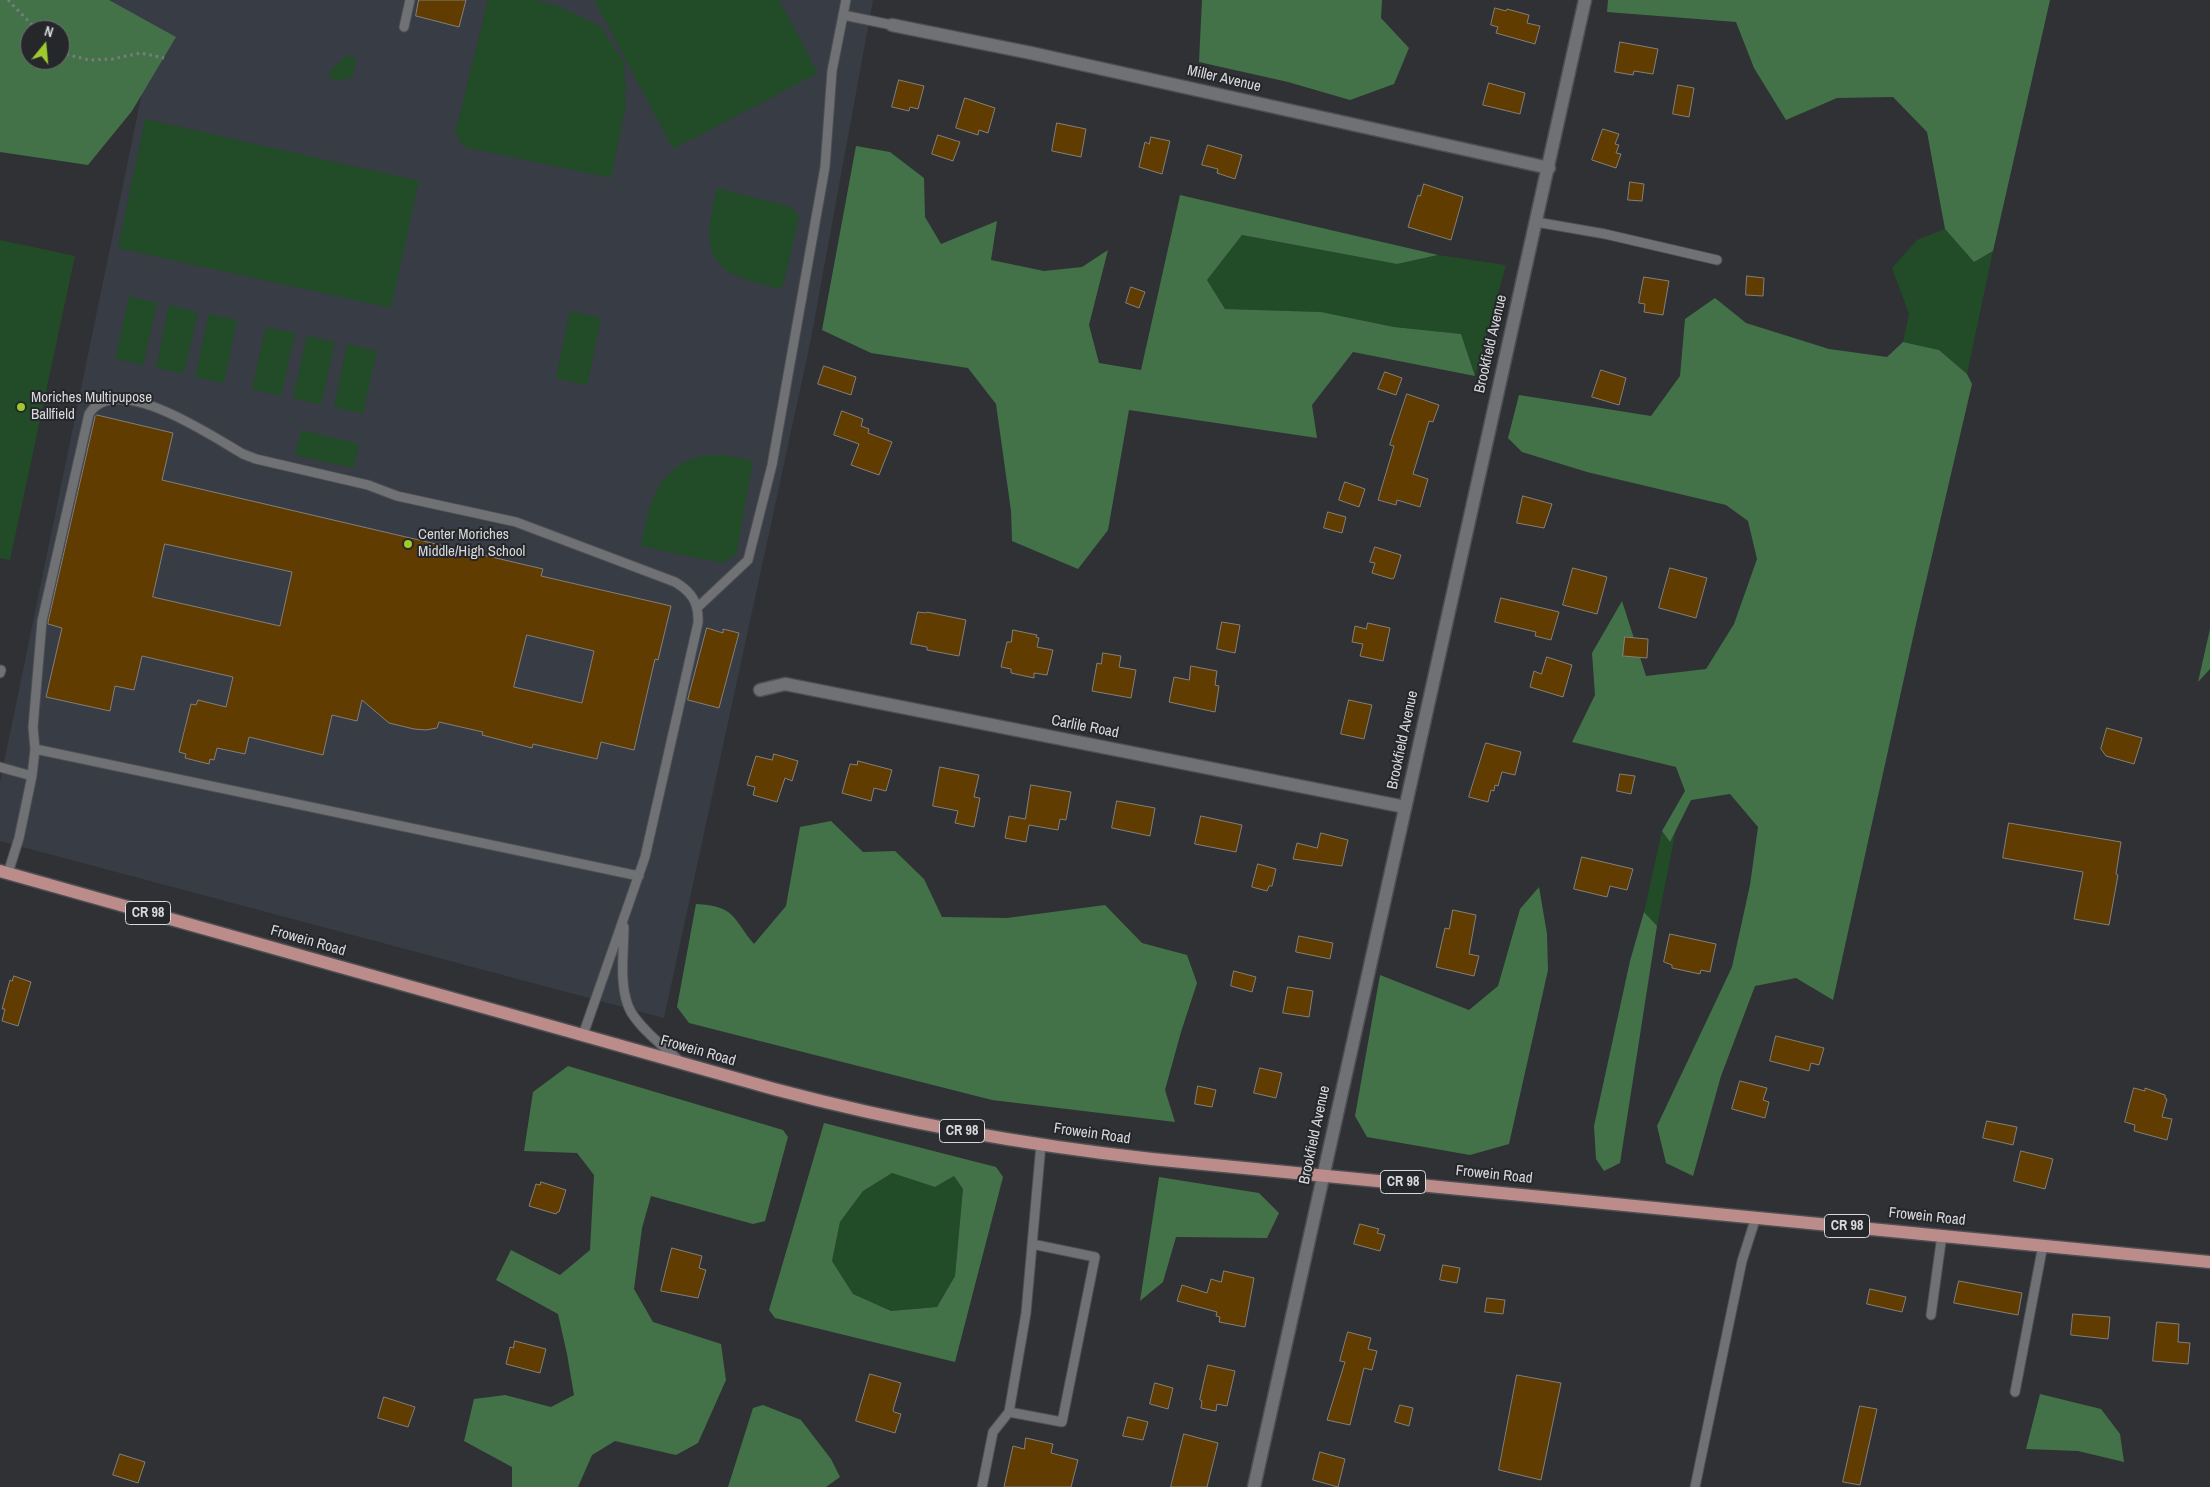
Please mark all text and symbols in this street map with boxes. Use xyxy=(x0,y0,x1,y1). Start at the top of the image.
north arrow xyxy=(20,20,70,70)
text: N xyxy=(42,22,56,41)
street label: Miller Avenue xyxy=(1185,62,1263,96)
street label: Brookfield Avenue xyxy=(1471,293,1511,395)
place label: Moriches Multipupose Ballfield xyxy=(31,389,152,424)
marker: Moriches Multipupose Ballfield xyxy=(15,401,27,413)
place label: Center Moriches Middle/High School xyxy=(418,526,525,561)
marker: Center Moriches Middle/High School xyxy=(402,538,414,550)
street label: Brookfield Avenue xyxy=(1384,689,1422,791)
street label: Carlile Road xyxy=(1050,712,1120,742)
road number: CR 98 xyxy=(126,901,170,924)
street label: Frowein Road xyxy=(268,922,348,960)
street label: Frowein Road xyxy=(658,1032,738,1070)
street label: Brookfield Avenue xyxy=(1296,1084,1334,1186)
road number: CR 98 xyxy=(940,1120,984,1142)
street label: Frowein Road xyxy=(1052,1120,1132,1148)
street label: Frowein Road xyxy=(1455,1162,1533,1188)
road number: CR 98 xyxy=(1380,1170,1426,1194)
street label: Frowein Road xyxy=(1888,1204,1966,1230)
road number: CR 98 xyxy=(1824,1214,1870,1238)

